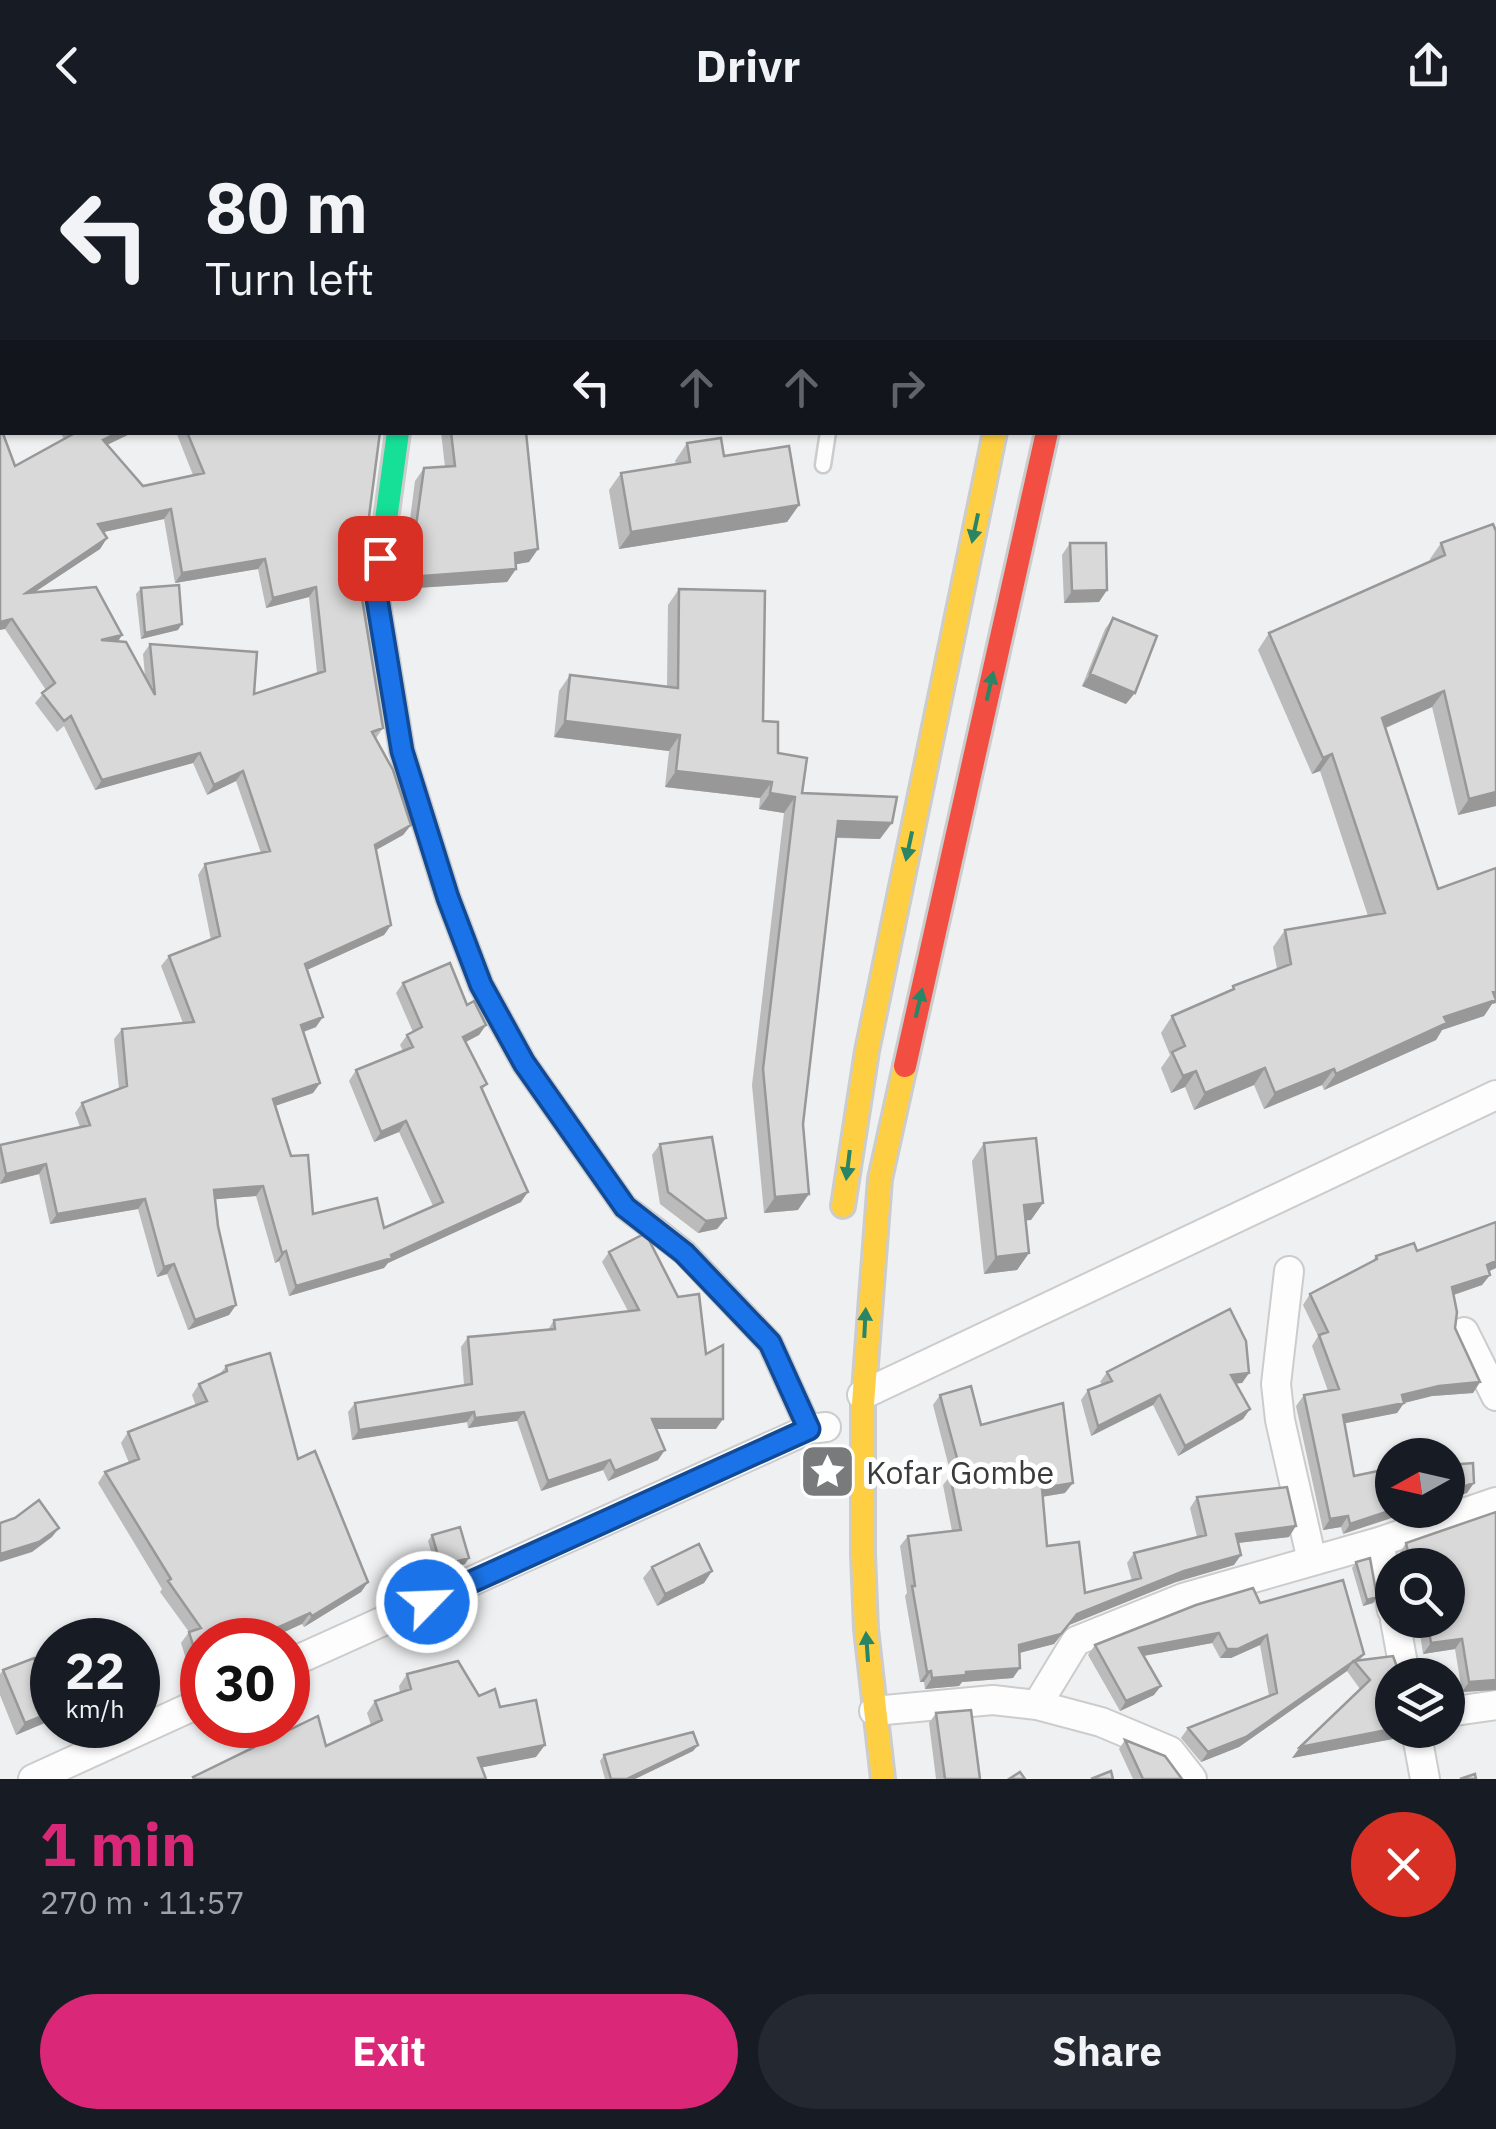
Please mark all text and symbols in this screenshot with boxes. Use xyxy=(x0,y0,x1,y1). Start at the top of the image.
text: Drivr xyxy=(696,36,800,94)
icon: back xyxy=(40,38,95,93)
icon: share xyxy=(1401,38,1456,93)
text: 80 m xyxy=(205,161,368,252)
icon: left xyxy=(40,170,170,300)
text: Turn left xyxy=(205,249,374,307)
icon: left xyxy=(564,360,619,415)
icon: ahead xyxy=(669,360,724,415)
icon: ahead xyxy=(774,360,829,415)
icon: right xyxy=(879,360,934,415)
one-way arrow xyxy=(966,513,982,544)
pin xyxy=(338,516,423,601)
icon: arrive xyxy=(353,531,408,586)
one-way arrow xyxy=(983,670,999,701)
one-way arrow xyxy=(901,831,917,862)
one-way arrow xyxy=(912,987,927,1018)
one-way arrow xyxy=(840,1150,856,1182)
one-way arrow xyxy=(857,1306,873,1338)
north arrow xyxy=(1375,1438,1465,1528)
map controls xyxy=(1375,1438,1465,1748)
place icon: Kofar Gombe xyxy=(797,1442,857,1502)
place label: Kofar Gombe xyxy=(866,1451,1054,1493)
button: search xyxy=(1375,1548,1465,1638)
position arrow xyxy=(375,1550,479,1654)
speed limit sign: 30 xyxy=(180,1618,310,1748)
one-way arrow xyxy=(859,1631,875,1663)
text: 22 xyxy=(65,1638,125,1703)
button: layers xyxy=(1375,1658,1465,1748)
text: km/h xyxy=(66,1692,124,1725)
text: 1 min xyxy=(40,1804,197,1883)
button: close xyxy=(1351,1812,1456,1917)
text: 270 m · 11:57 xyxy=(40,1881,245,1923)
button: Exit xyxy=(40,1994,738,2109)
button: Share xyxy=(758,1994,1456,2109)

